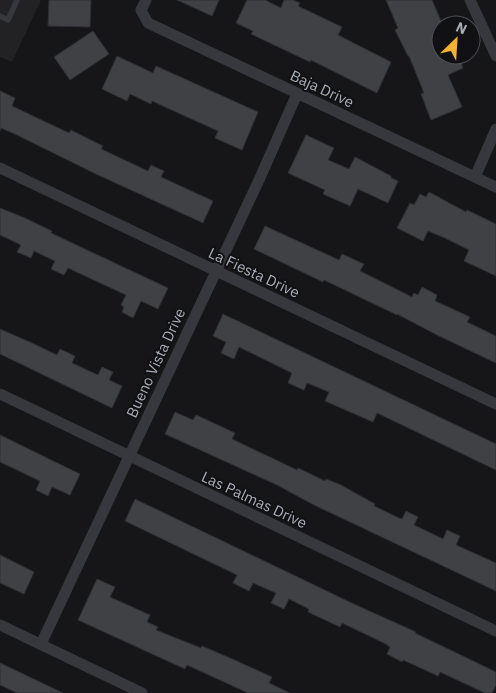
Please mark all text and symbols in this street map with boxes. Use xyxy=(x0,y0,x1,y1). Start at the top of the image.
north arrow xyxy=(431,15,481,65)
text: N xyxy=(453,18,470,39)
street label: Baja Drive xyxy=(287,66,357,112)
street label: La Fiesta Drive xyxy=(206,243,303,302)
street label: Bueno Vista Drive xyxy=(122,305,189,421)
street label: Las Palmas Drive xyxy=(198,467,310,532)

